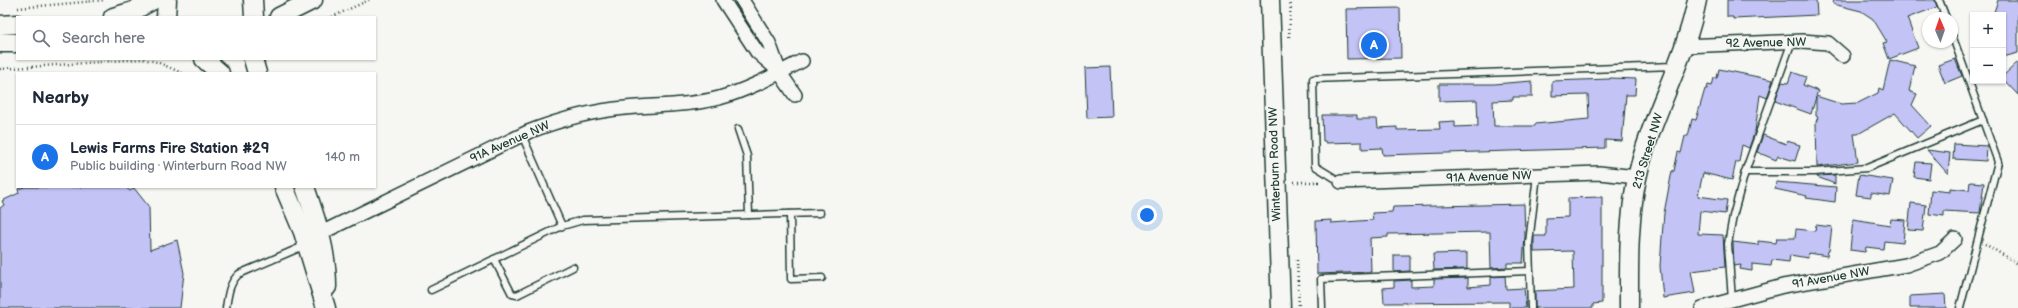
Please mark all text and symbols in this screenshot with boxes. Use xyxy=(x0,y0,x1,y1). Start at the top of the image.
north arrow xyxy=(1922,12,1958,48)
map controls xyxy=(1970,12,2006,84)
button: + xyxy=(1970,12,2006,48)
search box xyxy=(16,16,376,60)
icon: search xyxy=(30,27,52,49)
text: Search here xyxy=(62,29,145,48)
pin: A xyxy=(1361,30,1387,60)
street label: 92 Avenue NW xyxy=(1725,35,1807,51)
button: − xyxy=(1970,48,2006,84)
text: Nearby xyxy=(32,88,89,108)
street label: Winterburn Road NW xyxy=(1266,106,1284,222)
street label: 213 Street NW xyxy=(1629,111,1667,191)
street label: 91A Avenue NW xyxy=(468,118,552,166)
text: Lewis Farms Fire Station #29 xyxy=(70,139,270,158)
text: A xyxy=(41,149,49,165)
text: 140 m xyxy=(325,149,360,165)
text: Public building · Winterburn Road NW xyxy=(70,158,287,174)
street label: 91A Avenue NW xyxy=(1446,168,1532,186)
your location xyxy=(1137,205,1157,225)
street label: 91 Avenue NW xyxy=(1791,264,1871,292)

